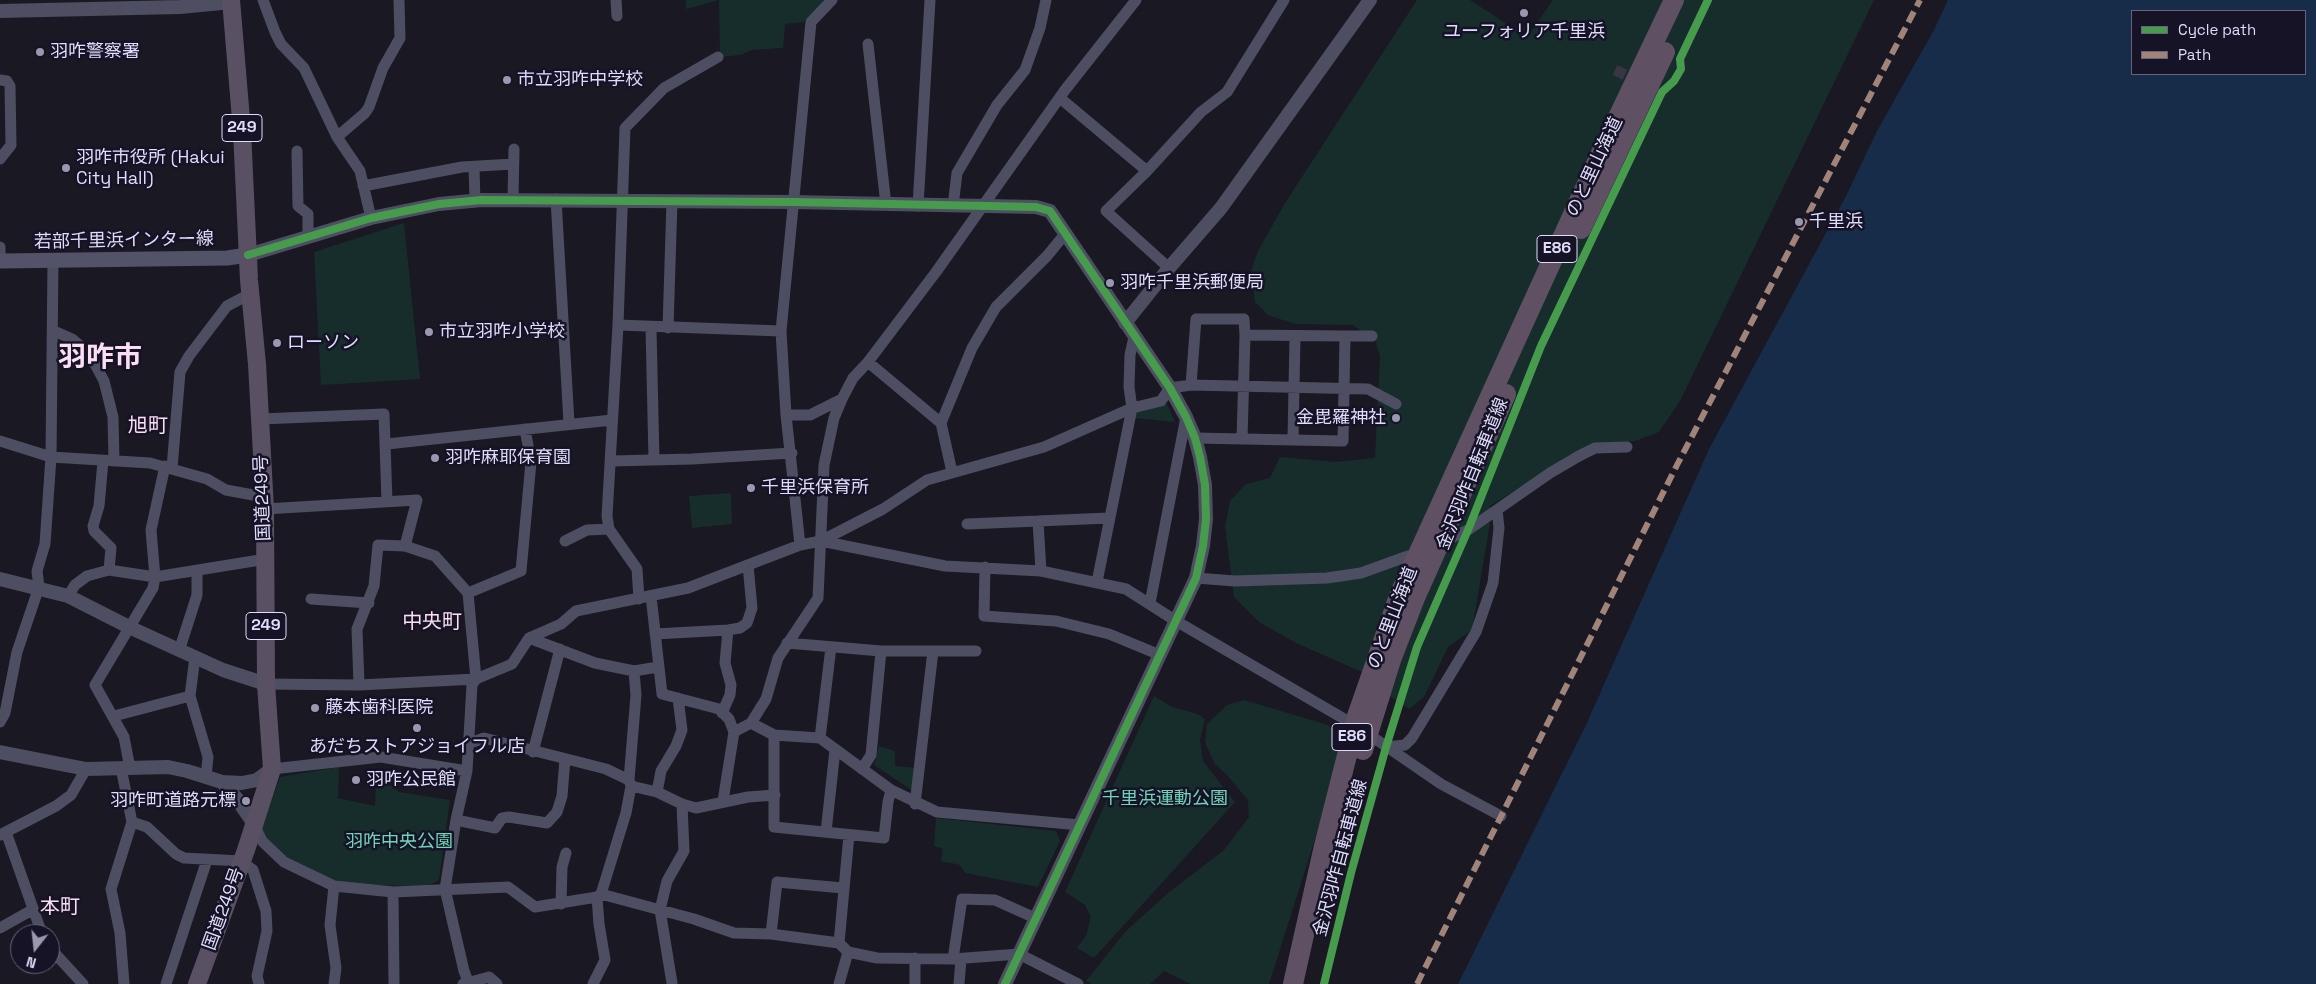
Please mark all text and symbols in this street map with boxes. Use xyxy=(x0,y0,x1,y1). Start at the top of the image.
marker: ユーフォリア千里浜 xyxy=(1518,7,1530,19)
legend xyxy=(2131,10,2306,75)
text: Cycle path xyxy=(2178,20,2256,39)
place label: ユーフォリア千里浜 xyxy=(1443,21,1605,43)
place label: 羽咋警察署 xyxy=(50,41,140,63)
text: Path xyxy=(2178,45,2211,64)
marker: 羽咋警察署 xyxy=(34,46,46,58)
place label: 市立羽咋中学校 xyxy=(517,69,643,91)
marker: 市立羽咋中学校 xyxy=(501,74,513,86)
street label: のと里山海道 xyxy=(1562,113,1628,221)
road number: 249 xyxy=(222,115,262,142)
place label: 羽咋市役所 (Hakui City Hall) xyxy=(76,147,225,190)
marker: 羽咋市役所 (Hakui City Hall) xyxy=(60,162,72,174)
place label: 千里浜 xyxy=(1809,211,1863,233)
marker: 千里浜 xyxy=(1793,216,1805,228)
street label: 若部千里浜インター線 xyxy=(34,229,214,253)
road number: E86 xyxy=(1537,235,1577,262)
place label: 羽咋千里浜郵便局 xyxy=(1120,272,1264,294)
marker: 羽咋千里浜郵便局 xyxy=(1104,277,1116,289)
place label: 市立羽咋小学校 xyxy=(439,321,565,343)
marker: 市立羽咋小学校 xyxy=(423,326,435,338)
place label: ローソン xyxy=(287,332,359,354)
marker: ローソン xyxy=(271,337,283,349)
district label: 羽咋市 xyxy=(58,341,142,375)
street label: 金沢羽咋自転車道線 xyxy=(1433,395,1513,553)
place label: 金毘羅神社 xyxy=(1296,407,1386,429)
marker: 金毘羅神社 xyxy=(1390,412,1402,424)
district label: 旭町 xyxy=(128,415,168,439)
place label: 羽咋麻耶保育園 xyxy=(445,447,571,469)
marker: 羽咋麻耶保育園 xyxy=(429,452,441,464)
street label: 国道249号 xyxy=(251,454,275,542)
place label: 千里浜保育所 xyxy=(761,477,869,499)
marker: 千里浜保育所 xyxy=(745,482,757,494)
street label: のと里山海道 xyxy=(1364,564,1422,672)
district label: 中央町 xyxy=(402,611,462,635)
road number: 249 xyxy=(246,612,286,640)
place label: 藤本歯科医院 xyxy=(325,697,433,719)
marker: 藤本歯科医院 xyxy=(309,702,321,714)
marker: あだちストアジョイフル店 xyxy=(411,722,423,734)
road number: E86 xyxy=(1332,724,1372,750)
place label: あだちストアジョイフル店 xyxy=(309,736,525,758)
place label: 羽咋公民館 xyxy=(366,769,456,791)
marker: 羽咋公民館 xyxy=(350,774,362,786)
street label: 金沢羽咋自転車道線 xyxy=(1310,777,1372,939)
park label: 千里浜運動公園 xyxy=(1102,788,1228,810)
place label: 羽咋町道路元標 xyxy=(110,790,236,812)
marker: 羽咋町道路元標 xyxy=(240,795,252,807)
park label: 羽咋中央公園 xyxy=(345,831,453,853)
street label: 国道249号 xyxy=(199,865,249,953)
district label: 本町 xyxy=(40,896,80,920)
north arrow xyxy=(10,924,60,974)
text: N xyxy=(24,953,38,972)

